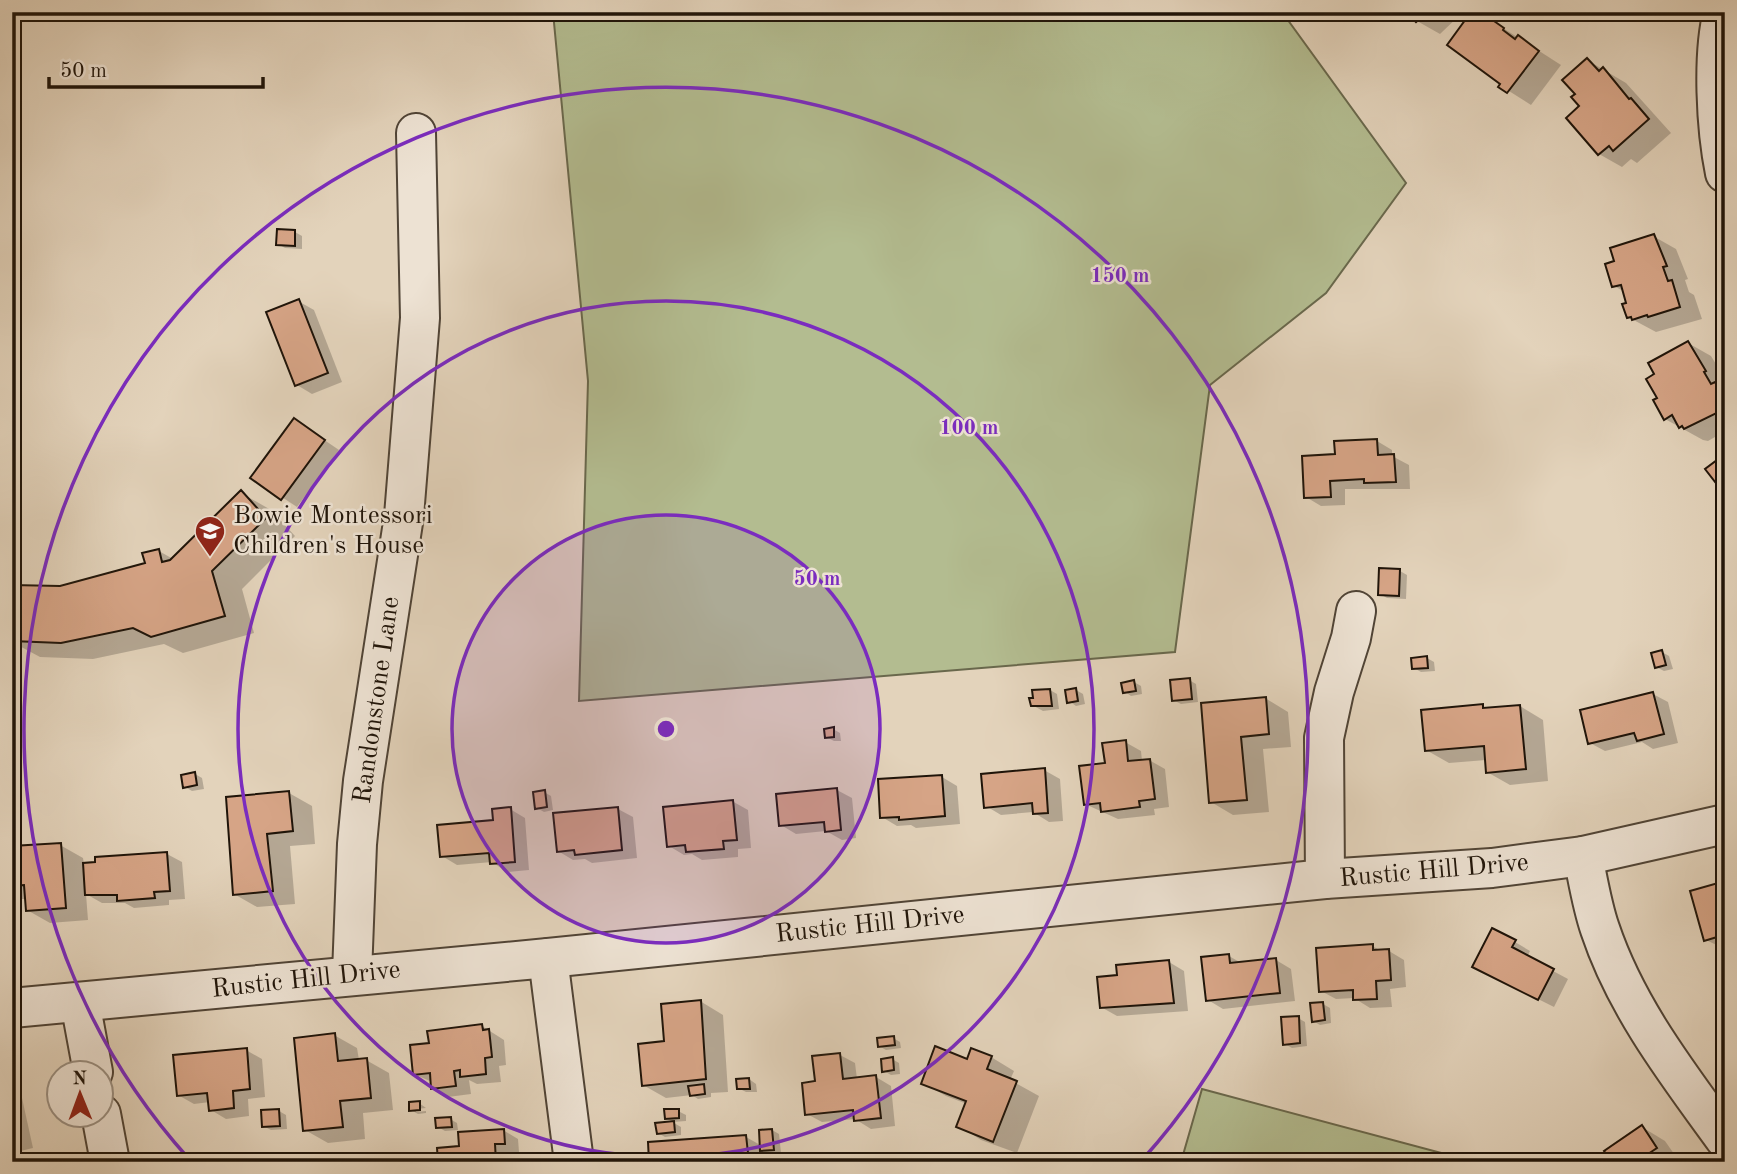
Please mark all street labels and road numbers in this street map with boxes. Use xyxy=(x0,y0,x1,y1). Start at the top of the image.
street label: Randonstone Lane xyxy=(350,595,404,805)
street label: Rustic Hill Drive xyxy=(1338,850,1530,892)
street label: Rustic Hill Drive xyxy=(774,902,966,948)
street label: Rustic Hill Drive xyxy=(210,957,402,1003)

